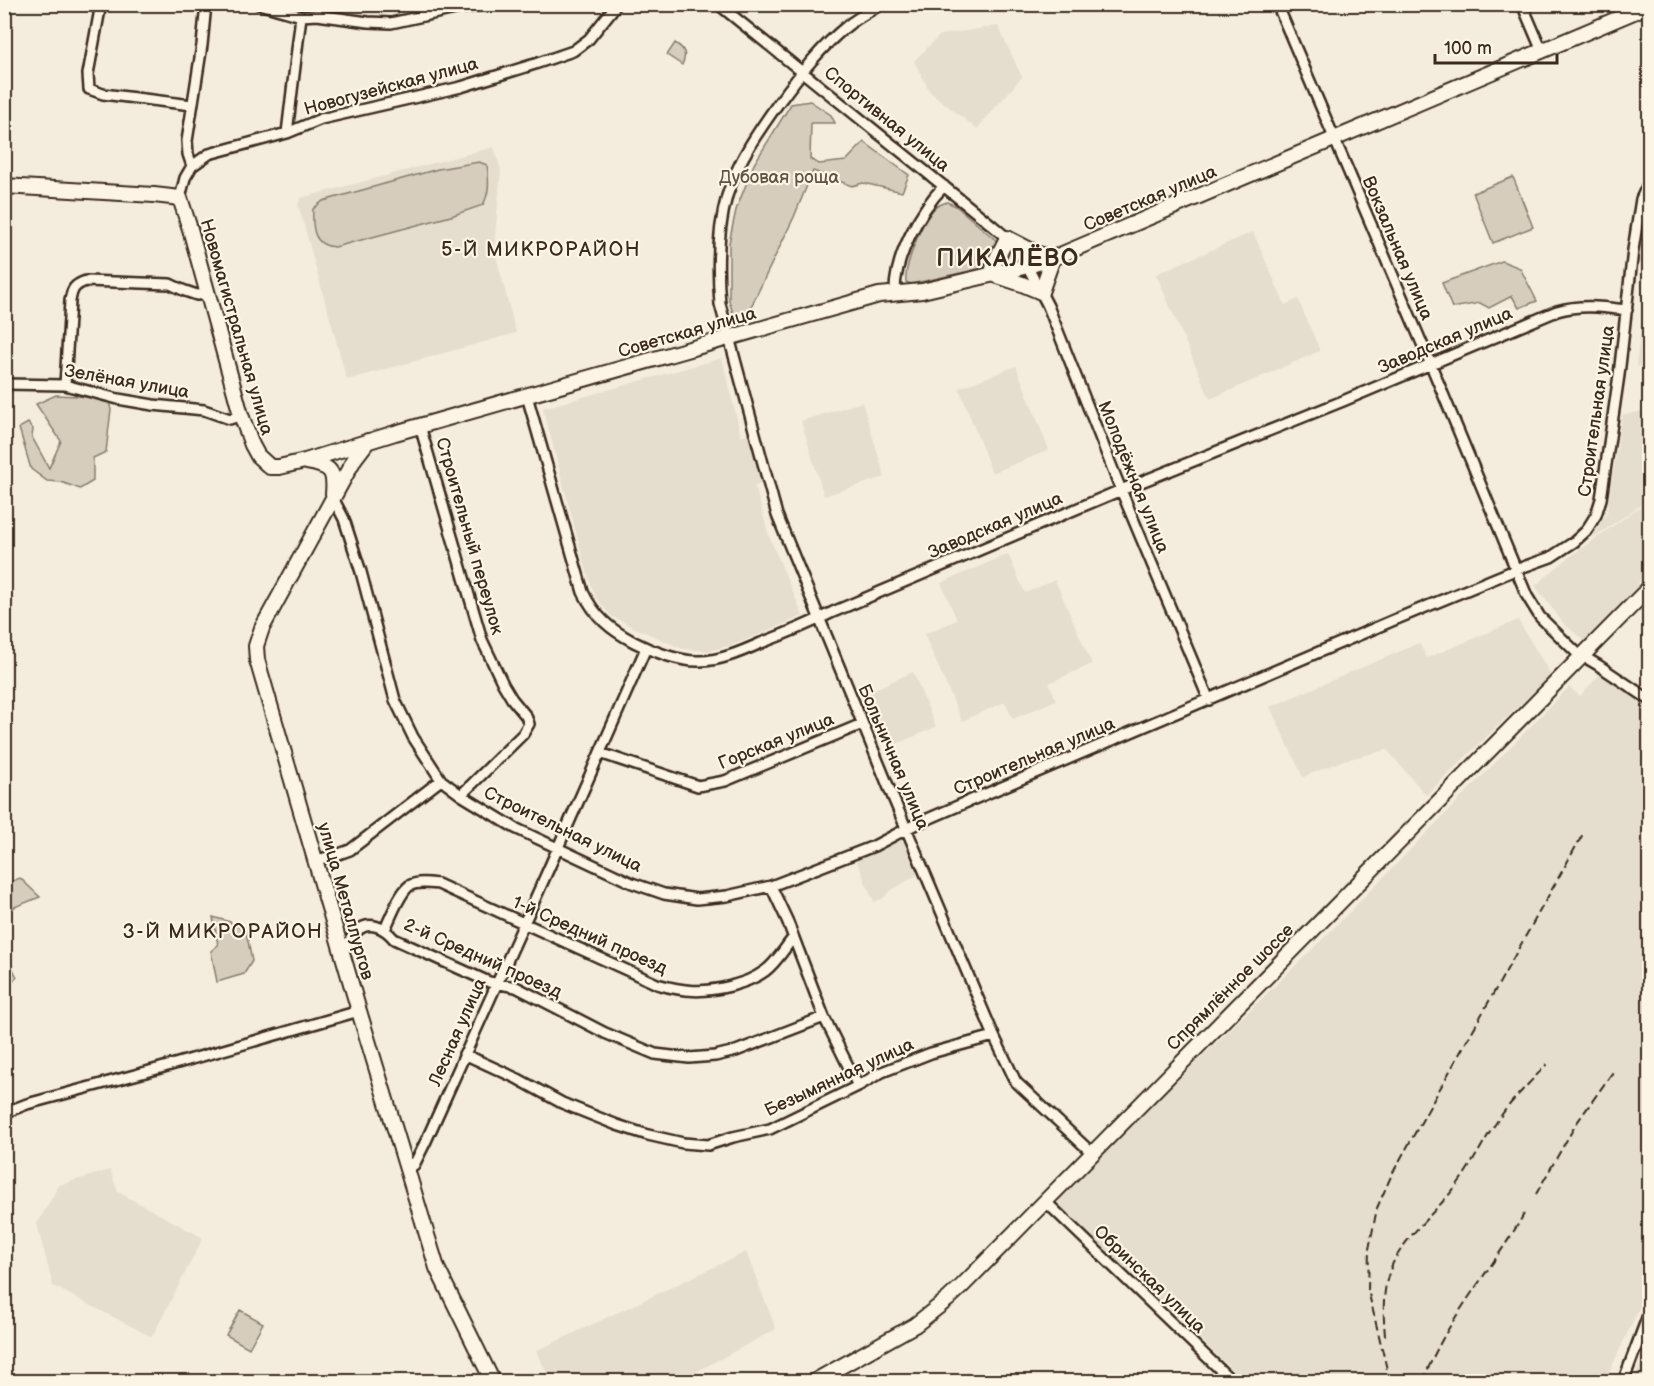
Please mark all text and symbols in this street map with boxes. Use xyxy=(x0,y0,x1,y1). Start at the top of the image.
scale bar xyxy=(1435,27,1556,65)
text: 100 m xyxy=(1444,38,1492,59)
street label: Новогузейская улица xyxy=(302,53,481,120)
street label: Спортивная улица xyxy=(820,62,954,177)
street label: Советская улица xyxy=(1081,161,1220,236)
park label: Дубовая роща xyxy=(719,167,839,188)
street label: Вокзальная улица xyxy=(1358,173,1437,324)
street label: Новомагистральная улица xyxy=(196,217,278,438)
district label: 5-Й МИКРОРАЙОН xyxy=(441,238,641,262)
district label: ПИКАЛЁВО xyxy=(936,244,1080,273)
street label: Советская улица xyxy=(616,303,759,362)
street label: Заводская улица xyxy=(1375,303,1516,378)
street label: Строительная улица xyxy=(1574,324,1619,498)
street label: Зелёная улица xyxy=(63,360,191,403)
street label: Молодёжная улица xyxy=(1093,398,1174,557)
street label: Строительный переулок xyxy=(431,435,508,638)
street label: Заводская улица xyxy=(925,488,1066,563)
street label: Больничная улица xyxy=(853,681,934,833)
street label: Горская улица xyxy=(715,709,837,774)
street label: Строительная улица xyxy=(950,713,1118,800)
street label: Строительная улица xyxy=(480,782,646,877)
street label: улица Металлургов xyxy=(313,820,378,983)
street label: 1-й Средний проезд xyxy=(509,892,670,979)
street label: 2-й Средний проезд xyxy=(401,914,565,1003)
district label: 3-Й МИКРОРАЙОН xyxy=(123,920,323,944)
street label: Спрямлённое шоссе xyxy=(1163,920,1298,1055)
street label: Лесная улица xyxy=(424,975,491,1090)
street label: Безымянная улица xyxy=(762,1034,917,1121)
street label: Обринская улица xyxy=(1090,1221,1210,1338)

